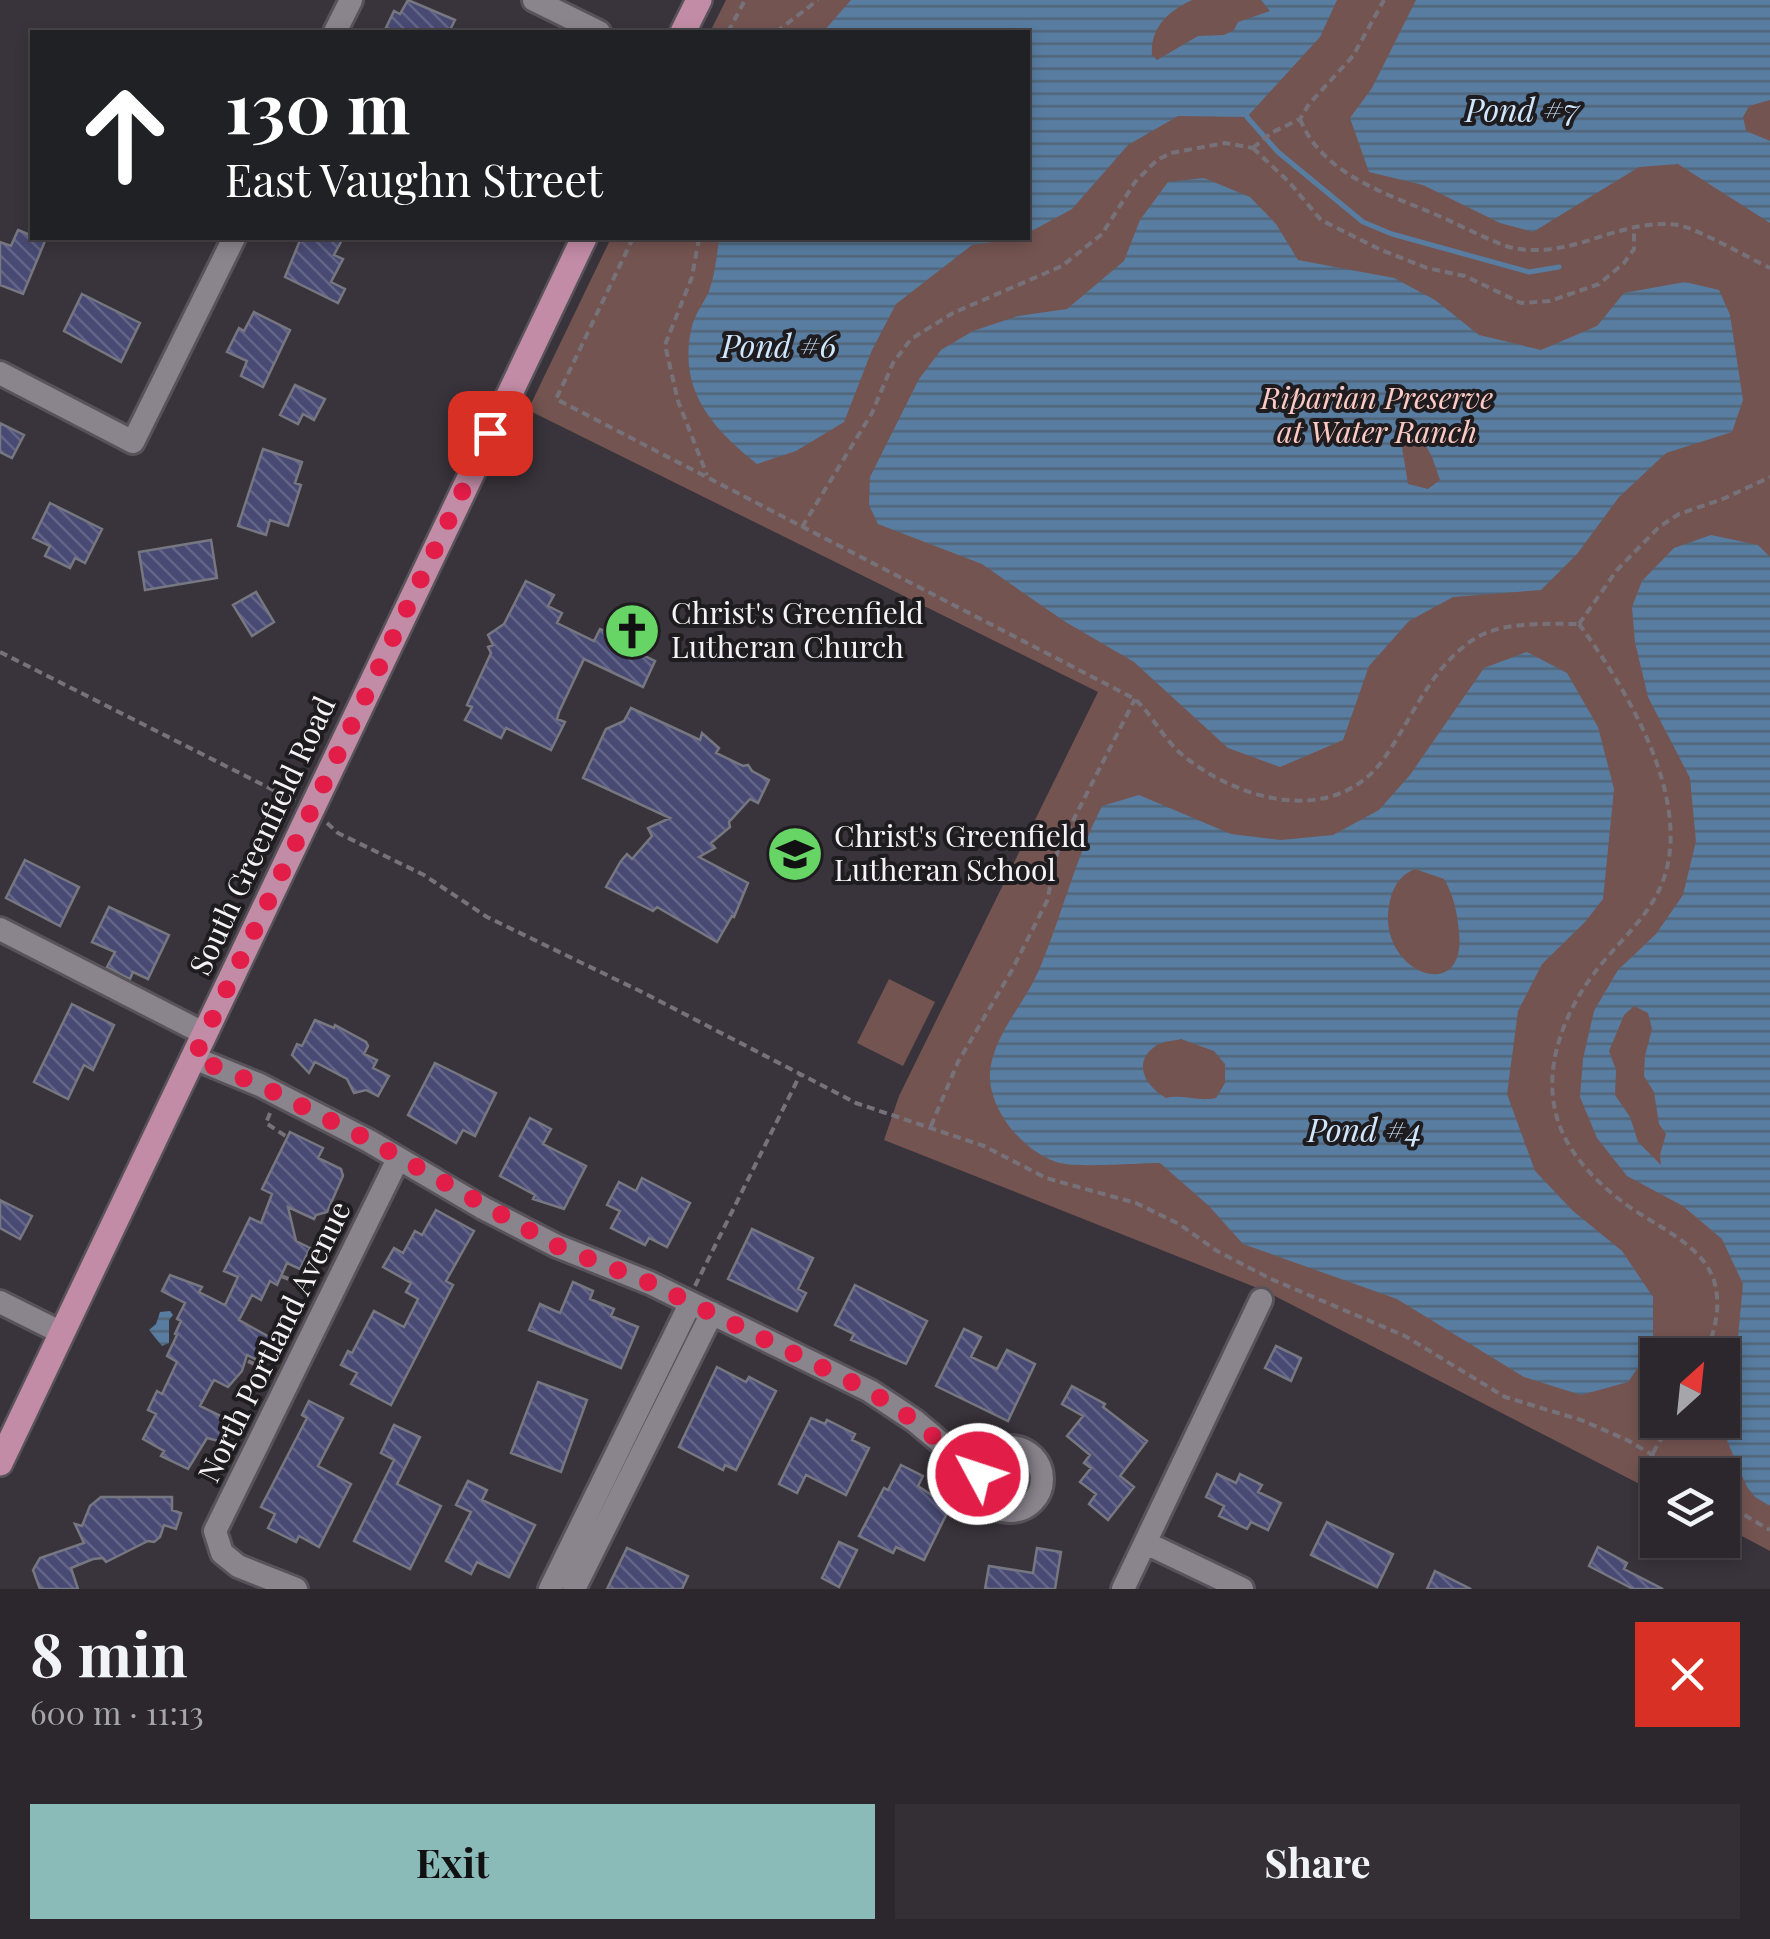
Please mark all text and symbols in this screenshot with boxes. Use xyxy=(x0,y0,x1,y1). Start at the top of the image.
text: 130 m xyxy=(225,58,410,152)
icon: ahead xyxy=(60,70,190,200)
water label: Pond #7 xyxy=(1463,87,1581,130)
text: East Vaughn Street xyxy=(225,148,603,208)
water label: Pond #6 xyxy=(719,323,837,366)
park label: Riparian Preserve at Water Ranch xyxy=(1260,377,1493,451)
pin xyxy=(448,391,533,476)
icon: arrive xyxy=(463,406,518,461)
place label: Christ's Greenfield Lutheran Church xyxy=(671,592,924,666)
church icon: Christ's Greenfield Lutheran Church xyxy=(602,601,662,661)
street label: South Greenfield Road xyxy=(179,689,343,981)
place label: Christ's Greenfield Lutheran School xyxy=(834,815,1087,889)
school or university icon: Christ's Greenfield Lutheran School xyxy=(765,824,825,884)
water label: Pond #4 xyxy=(1305,1107,1423,1150)
street label: North Portland Avenue xyxy=(188,1194,359,1488)
north arrow xyxy=(1640,1338,1740,1438)
map controls xyxy=(1640,1338,1740,1558)
position arrow xyxy=(926,1422,1030,1526)
button: layers xyxy=(1640,1458,1740,1558)
text: 8 min xyxy=(30,1612,188,1692)
button: close xyxy=(1635,1622,1740,1727)
text: 600 m · 11:13 xyxy=(30,1690,204,1733)
button: Exit xyxy=(30,1804,875,1919)
button: Share xyxy=(895,1804,1740,1919)

